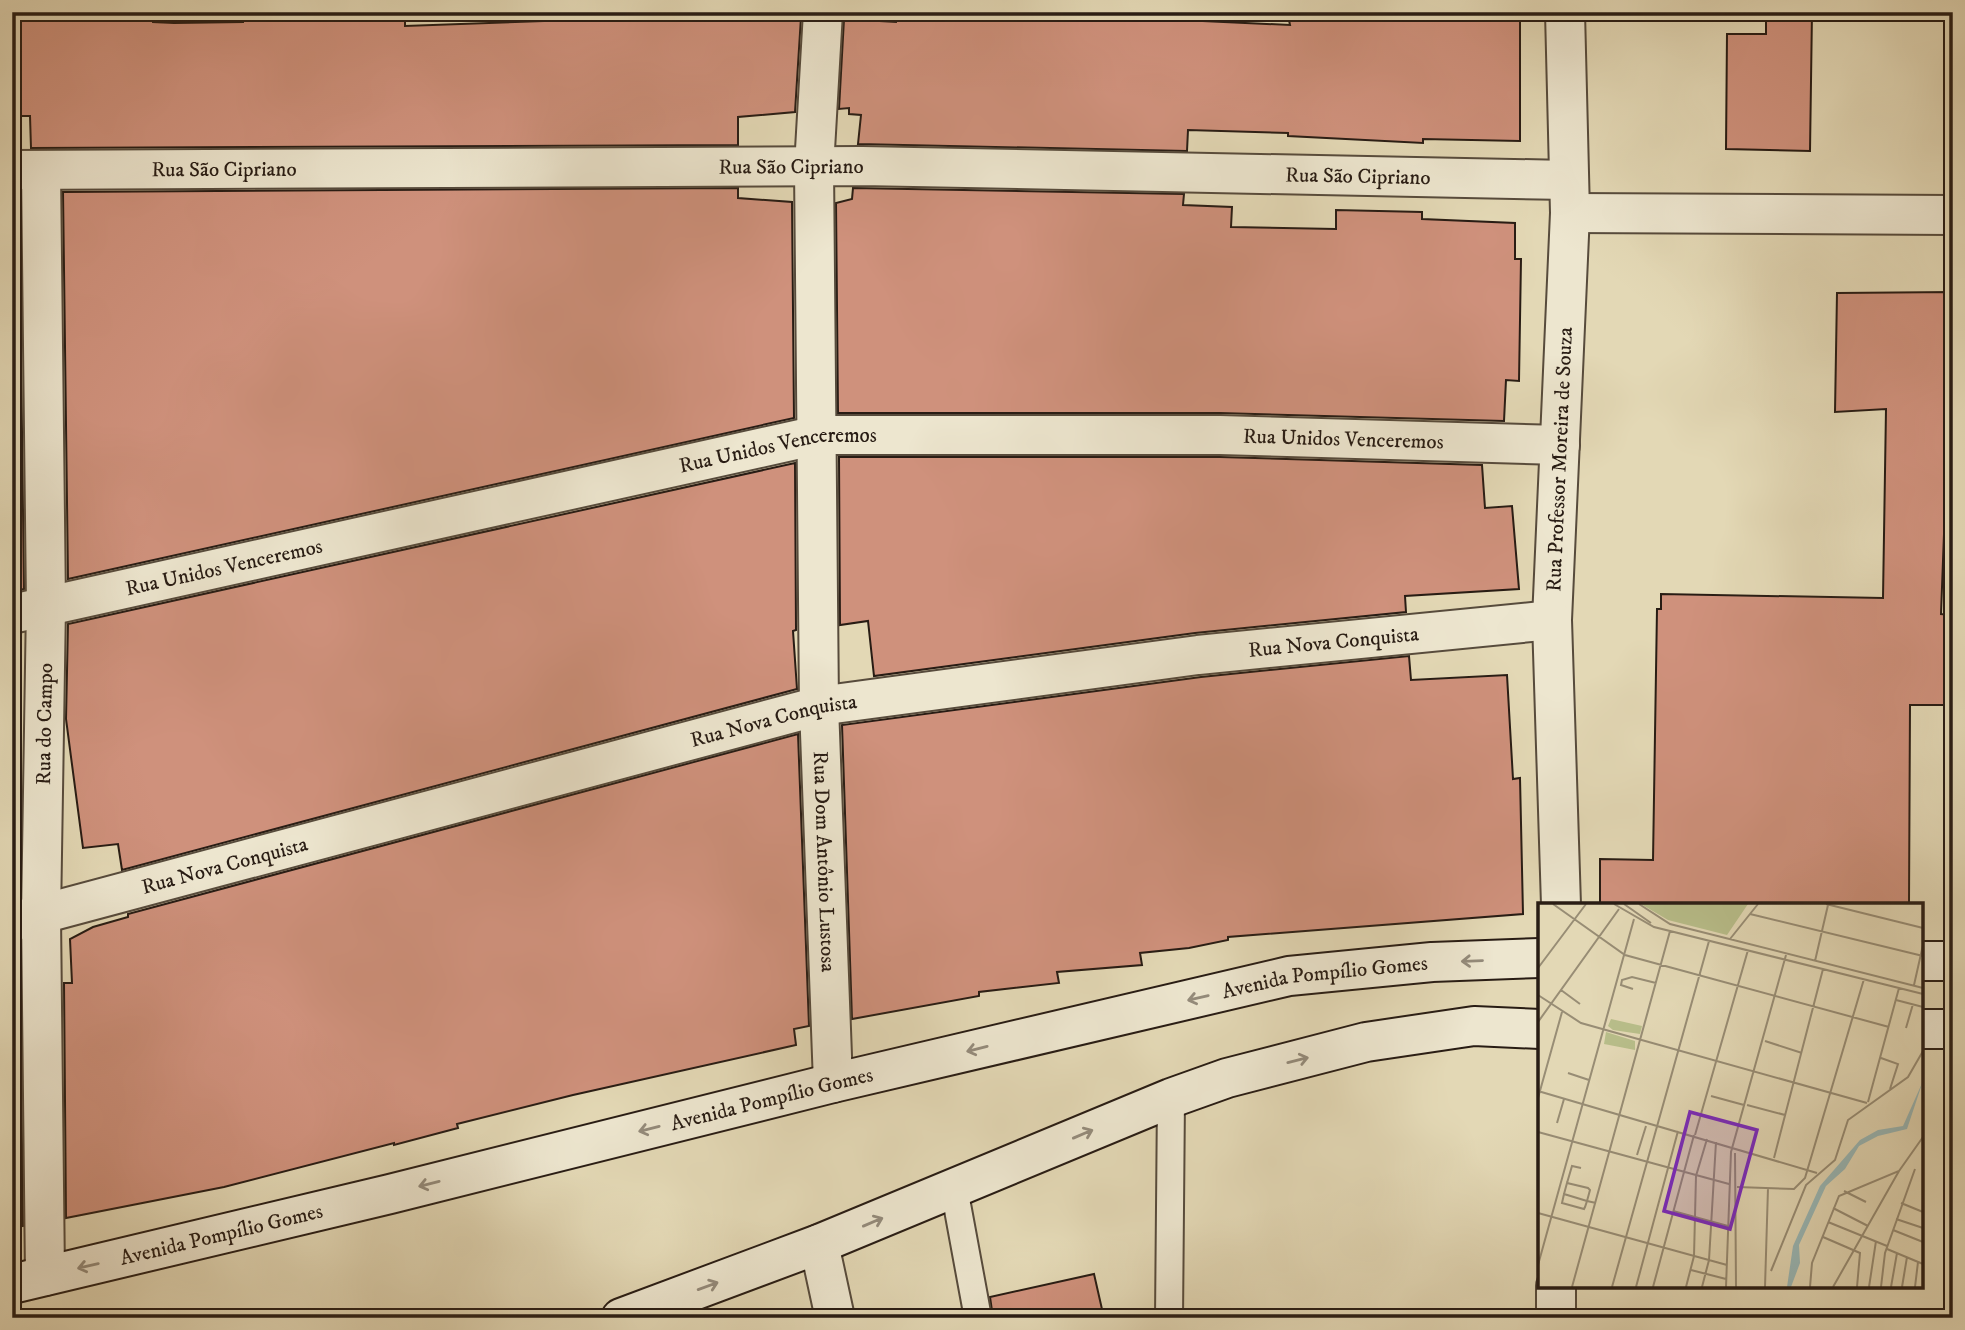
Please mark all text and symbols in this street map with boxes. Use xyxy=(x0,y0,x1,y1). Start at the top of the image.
street label: Rua São Cipriano xyxy=(718,154,864,181)
street label: Rua São Cipriano xyxy=(151,157,297,183)
street label: Rua São Cipriano xyxy=(1285,162,1431,191)
street label: Rua Professor Moreira de Souza xyxy=(1541,326,1579,592)
street label: Rua Unidos Venceremos xyxy=(677,423,877,479)
street label: Rua Unidos Venceremos xyxy=(1242,424,1444,456)
street label: Rua Unidos Venceremos xyxy=(123,533,325,602)
street label: Rua Nova Conquista xyxy=(1247,621,1420,664)
street label: Rua do Campo xyxy=(31,663,59,785)
street label: Rua Nova Conquista xyxy=(688,689,859,754)
street label: Rua Dom Antônio Lustosa xyxy=(807,751,841,973)
street label: Rua Nova Conquista xyxy=(139,831,311,901)
inset map xyxy=(1538,903,1923,1288)
street label: Avenida Pompílio Gomes xyxy=(1220,950,1429,1005)
one-way arrow xyxy=(1460,954,1483,967)
one-way arrow xyxy=(1187,992,1210,1006)
one-way arrow xyxy=(966,1043,988,1056)
one-way arrow xyxy=(1286,1053,1308,1066)
street label: Avenida Pompílio Gomes xyxy=(668,1062,876,1137)
one-way arrow xyxy=(638,1123,661,1136)
one-way arrow xyxy=(1072,1127,1093,1140)
one-way arrow xyxy=(418,1179,440,1192)
street label: Avenida Pompílio Gomes xyxy=(117,1198,325,1272)
one-way arrow xyxy=(862,1215,883,1228)
one-way arrow xyxy=(77,1260,100,1273)
one-way arrow xyxy=(696,1278,718,1291)

